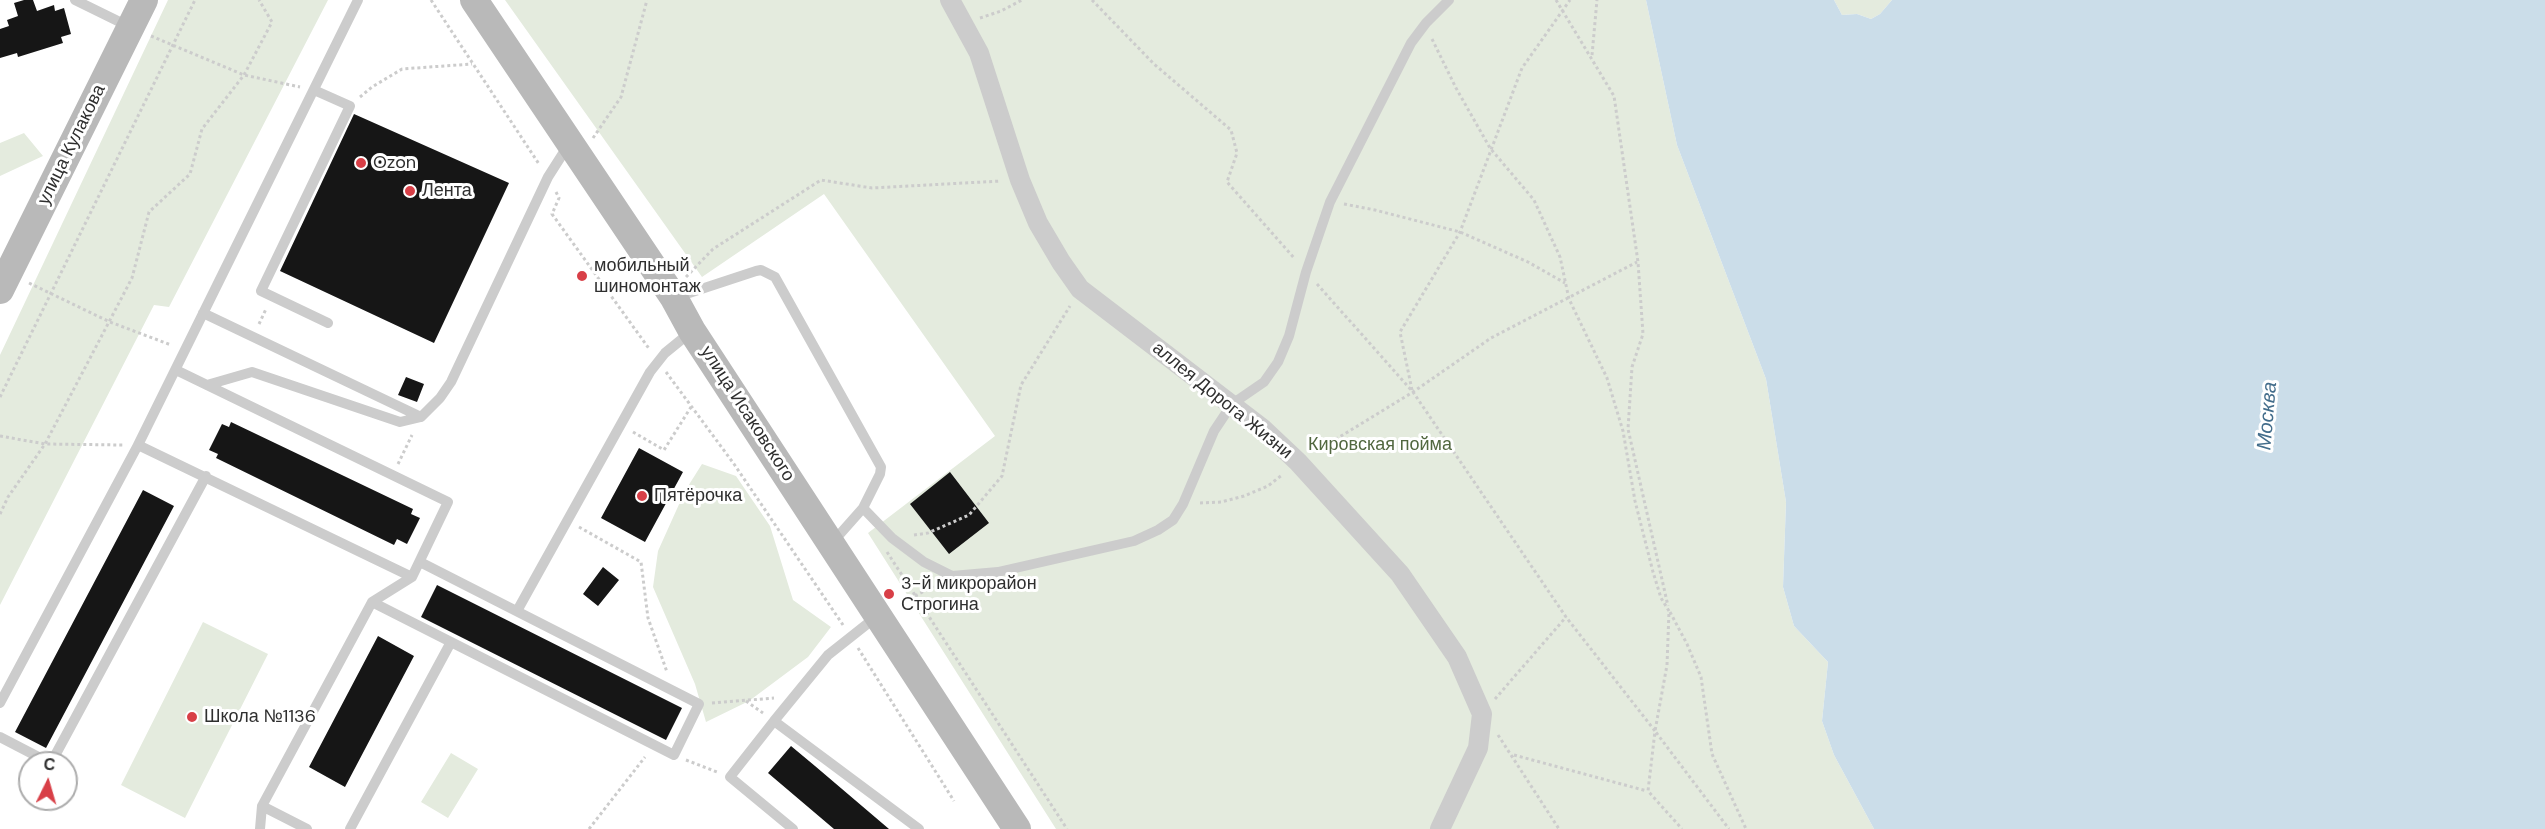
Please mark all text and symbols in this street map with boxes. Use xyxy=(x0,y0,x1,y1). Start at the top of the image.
street label: улица Кулакова xyxy=(34,81,110,209)
place label: Ozon xyxy=(373,152,416,174)
marker: Ozon xyxy=(354,156,368,170)
place label: Лента xyxy=(422,180,472,202)
marker: Лента xyxy=(403,184,417,198)
place label: мобильный шиномонтаж xyxy=(594,255,701,298)
marker: мобильный шиномонтаж xyxy=(575,269,589,283)
street label: аллея Дорога Жизни xyxy=(1148,338,1296,464)
street label: улица Исаковского xyxy=(695,342,799,486)
water label: Москва xyxy=(2253,381,2283,451)
park label: Кировская пойма xyxy=(1308,434,1452,456)
place label: Пятёрочка xyxy=(654,485,742,507)
marker: Пятёрочка xyxy=(635,489,649,503)
place label: 3-й микрорайон Строгина xyxy=(901,573,1037,616)
marker: 3-й микрорайон Строгина xyxy=(882,587,896,601)
place label: Школа №1136 xyxy=(204,706,316,728)
marker: Школа №1136 xyxy=(185,710,199,724)
north arrow xyxy=(18,751,78,811)
text: С xyxy=(43,754,56,776)

